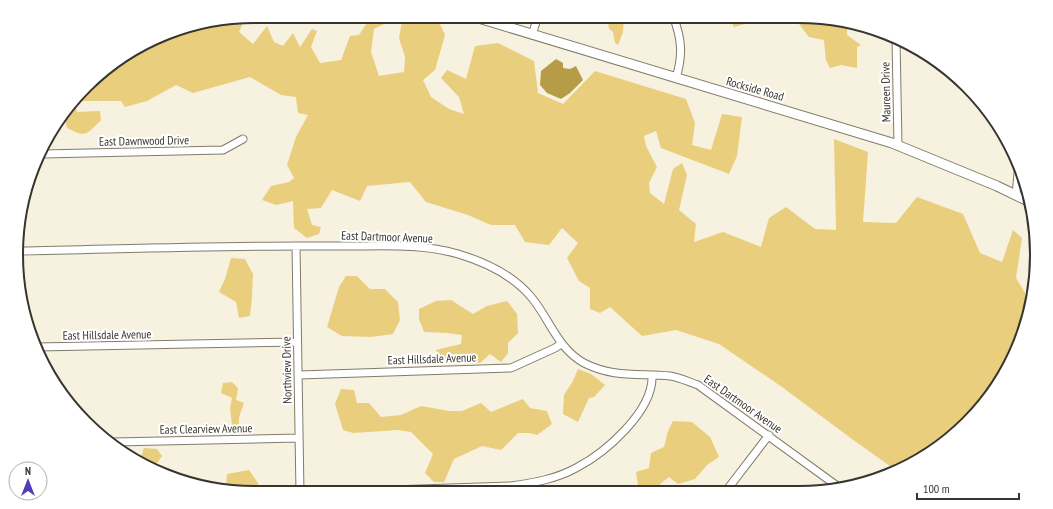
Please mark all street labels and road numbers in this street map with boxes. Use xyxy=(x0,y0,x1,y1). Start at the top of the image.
street label: Maureen Drive xyxy=(877,62,894,122)
street label: Rockside Road xyxy=(725,73,786,104)
street label: East Dawnwood Drive xyxy=(99,132,189,149)
street label: East Dartmoor Avenue xyxy=(341,227,433,246)
street label: East Hillsdale Avenue xyxy=(62,326,152,343)
street label: Northview Drive xyxy=(278,336,295,404)
street label: East Hillsdale Avenue xyxy=(387,349,477,368)
street label: East Dartmoor Avenue xyxy=(701,371,785,436)
street label: East Clearview Avenue xyxy=(160,420,253,437)

